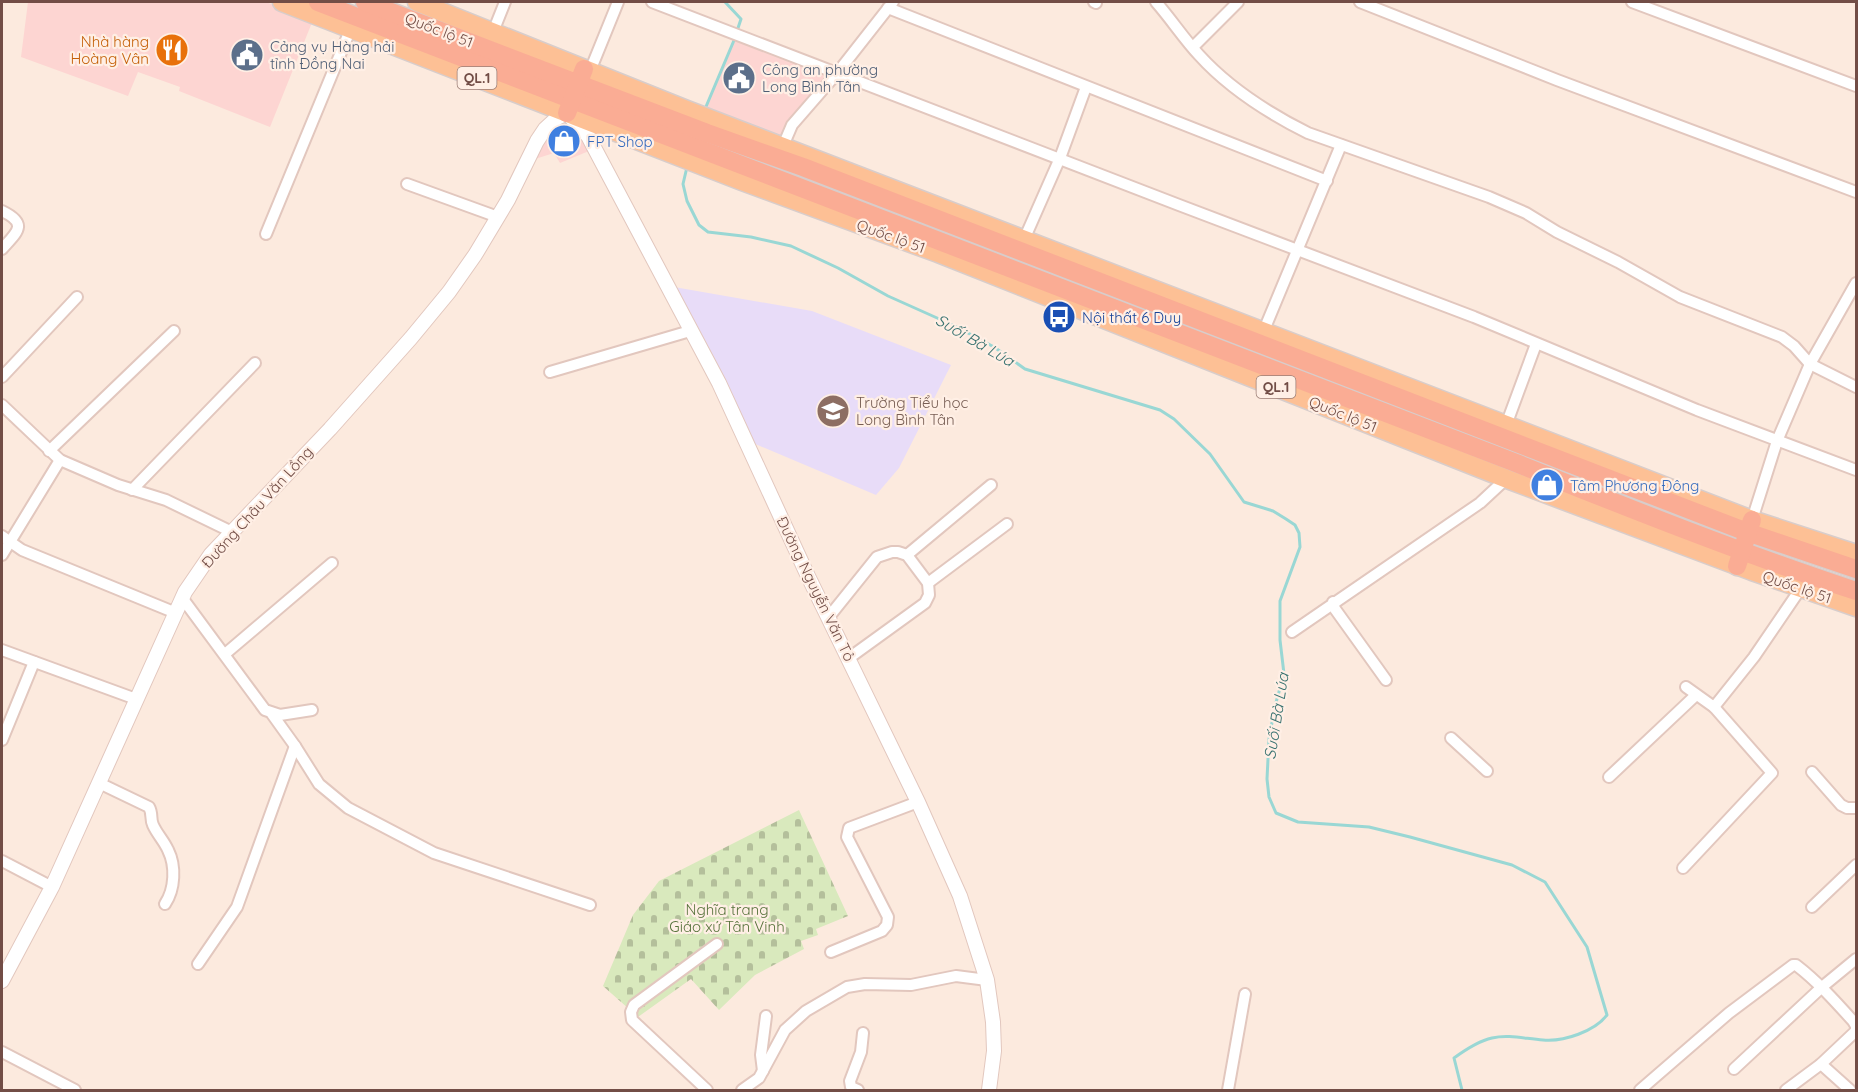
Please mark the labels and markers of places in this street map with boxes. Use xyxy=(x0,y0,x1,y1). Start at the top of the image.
place label: Nhà hàng Hoàng Vân xyxy=(70,32,149,68)
restaurant icon: Nhà hàng Hoàng Vân xyxy=(154,32,190,68)
public building icon: Cảng vụ Hàng hải tỉnh Đồng Nai xyxy=(229,37,265,73)
place label: Cảng vụ Hàng hải tỉnh Đồng Nai xyxy=(270,37,394,73)
public building icon: Công an phường Long Bình Tân xyxy=(721,60,757,96)
place label: Công an phường Long Bình Tân xyxy=(762,60,878,96)
shop icon: FPT Shop xyxy=(546,123,582,159)
place label: FPT Shop xyxy=(587,132,653,151)
bus stop icon: Nội thất 6 Duy xyxy=(1041,299,1077,335)
place label: Nội thất 6 Duy xyxy=(1082,308,1181,327)
school or university icon: Trường Tiểu học Long Bình Tân xyxy=(815,393,851,429)
place label: Trường Tiểu học Long Bình Tân xyxy=(856,393,969,429)
shop icon: Tâm Phương Đông xyxy=(1529,467,1565,503)
place label: Tâm Phương Đông xyxy=(1570,476,1699,495)

